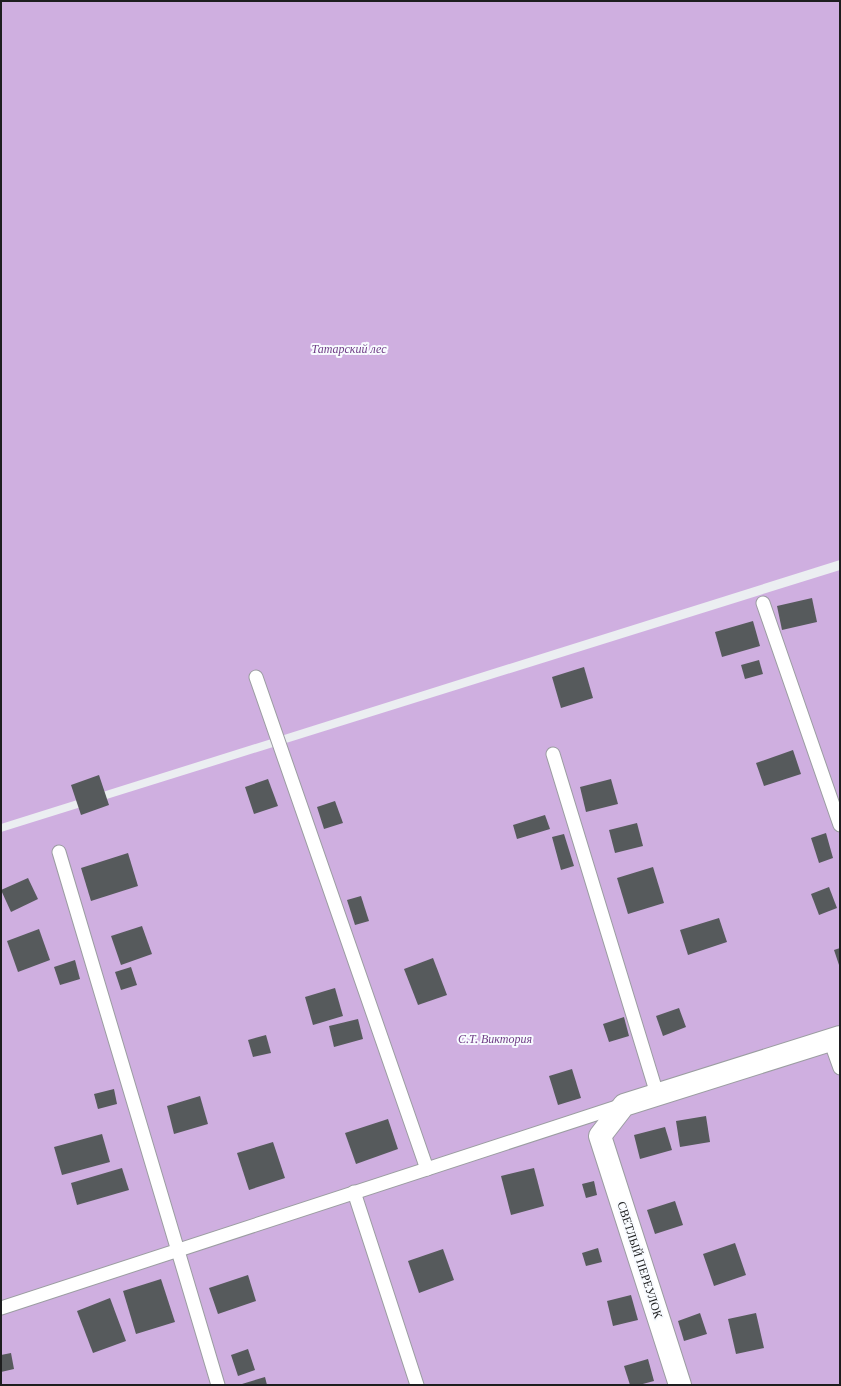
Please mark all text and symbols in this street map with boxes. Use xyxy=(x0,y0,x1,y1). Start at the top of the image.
park label: Татарский лес xyxy=(311,342,387,356)
park label: С.Т. Виктория xyxy=(458,1032,532,1046)
street label: СВЕТЛЫЙ ПЕРЕУЛОК xyxy=(614,1200,666,1321)

